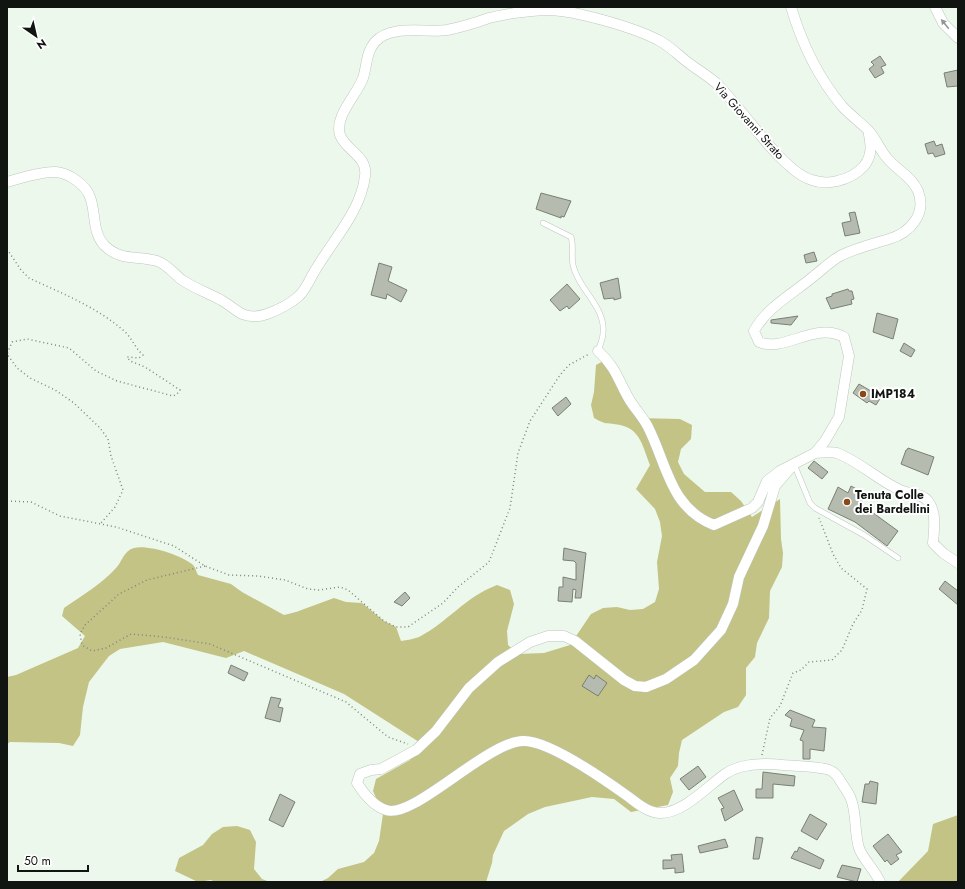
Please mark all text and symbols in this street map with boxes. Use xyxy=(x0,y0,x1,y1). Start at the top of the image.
north arrow xyxy=(16,16,56,56)
one-way arrow xyxy=(940,18,949,29)
text: N xyxy=(33,35,50,53)
street label: Via Giovanni Strato xyxy=(709,78,789,164)
place label: IMP184 xyxy=(871,385,915,403)
marker: IMP184 xyxy=(858,389,868,399)
place label: Tenuta Colle dei Bardellini xyxy=(855,486,930,518)
marker: Tenuta Colle dei Bardellini xyxy=(842,497,852,507)
scale bar xyxy=(18,847,88,873)
text: 50 m xyxy=(24,852,51,870)

